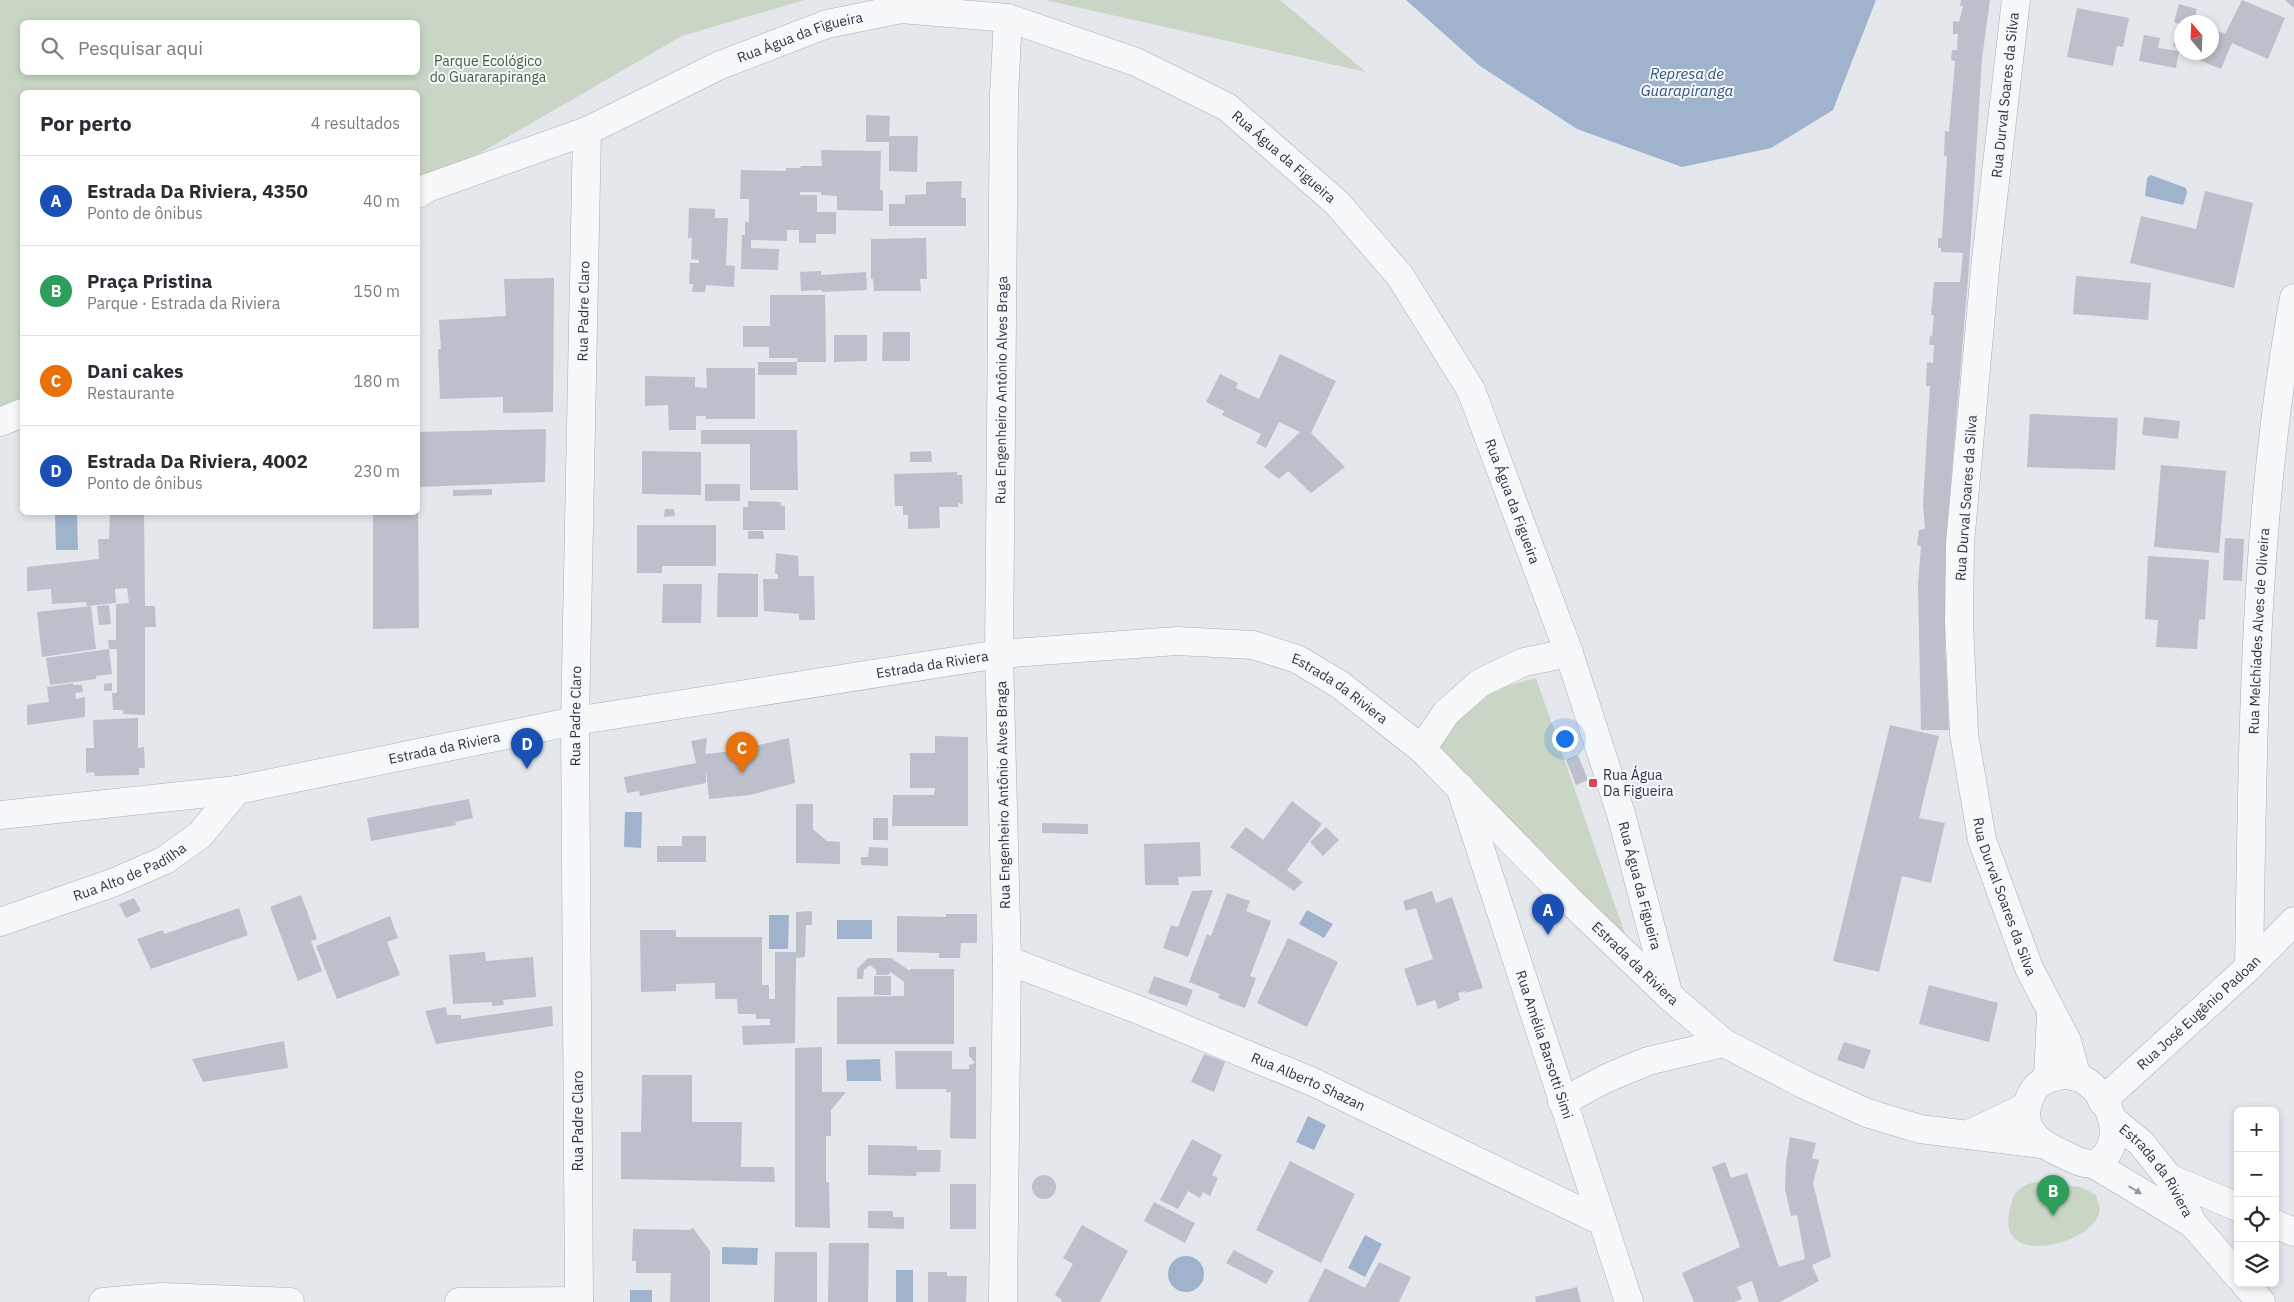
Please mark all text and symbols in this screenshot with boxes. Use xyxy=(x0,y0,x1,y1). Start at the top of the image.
street label: Rua Água da Figueira xyxy=(734,8,865,67)
street label: Rua Durval Soares da Silva xyxy=(1987,11,2023,179)
north arrow xyxy=(2174,15,2219,60)
search box xyxy=(20,20,420,75)
icon: search xyxy=(38,34,66,62)
text: Pesquisar aqui xyxy=(78,36,203,60)
park label: Parque Ecológico do Guararapiranga xyxy=(430,52,547,86)
water label: Represa de Guarapiranga xyxy=(1641,64,1734,100)
street label: Rua Água da Figueira xyxy=(1228,106,1340,207)
text: Por perto xyxy=(40,109,132,137)
text: 4 resultados xyxy=(311,113,400,133)
text: Estrada Da Riviera, 4350 xyxy=(87,179,308,203)
text: A xyxy=(51,191,61,211)
text: 40 m xyxy=(363,191,400,211)
text: Ponto de ônibus xyxy=(87,203,203,223)
street label: Rua Padre Claro xyxy=(573,260,593,362)
text: Praça Pristina xyxy=(87,269,212,293)
street label: Rua Engenheiro Antônio Alves Braga xyxy=(991,275,1011,504)
text: B xyxy=(51,281,61,301)
text: 150 m xyxy=(353,281,400,301)
text: Parque · Estrada da Riviera xyxy=(87,293,280,313)
text: Dani cakes xyxy=(87,359,184,383)
text: C xyxy=(51,371,61,391)
text: 180 m xyxy=(353,371,400,391)
text: Restaurante xyxy=(87,383,175,403)
street label: Rua Durval Soares da Silva xyxy=(1951,414,1981,582)
street label: Rua Água da Figueira xyxy=(1481,436,1544,567)
text: Estrada Da Riviera, 4002 xyxy=(87,449,308,473)
text: D xyxy=(50,461,62,481)
text: 230 m xyxy=(353,461,400,481)
text: Ponto de ônibus xyxy=(87,473,203,493)
street label: Rua Melchíades Alves de Oliveira xyxy=(2245,527,2273,735)
street label: Estrada da Riviera xyxy=(875,647,990,682)
street label: Estrada da Riviera xyxy=(1290,649,1392,728)
street label: Rua Padre Claro xyxy=(566,665,585,766)
street label: Rua Engenheiro Antônio Alves Braga xyxy=(992,680,1014,909)
your location xyxy=(1552,726,1578,752)
street label: Estrada da Riviera xyxy=(387,727,502,768)
pin: D xyxy=(511,728,543,769)
pin: C xyxy=(726,732,758,773)
place label: Rua Água Da Figueira xyxy=(1603,765,1674,800)
marker: Rua Água Da Figueira xyxy=(1587,777,1599,789)
street label: Rua Durval Soares da Silva xyxy=(1969,816,2041,979)
street label: Rua Água da Figueira xyxy=(1614,819,1666,952)
street label: Rua Alto de Padilha xyxy=(71,839,190,905)
pin: A xyxy=(1532,894,1564,935)
street label: Estrada da Riviera xyxy=(1588,918,1683,1009)
street label: Rua José Eugênio Padoan xyxy=(2133,952,2264,1074)
street label: Rua Amélia Barsotti Simi xyxy=(1512,968,1577,1121)
street label: Rua Alberto Shazan xyxy=(1249,1048,1368,1115)
street label: Rua Padre Claro xyxy=(569,1071,587,1171)
map controls xyxy=(2234,1107,2279,1287)
button: + xyxy=(2234,1107,2279,1152)
street label: Estrada da Riviera xyxy=(2116,1120,2197,1221)
button: − xyxy=(2234,1152,2279,1197)
pin: B xyxy=(2037,1175,2069,1216)
one-way arrow xyxy=(2129,1185,2142,1194)
button: locate xyxy=(2234,1197,2279,1242)
button: layers xyxy=(2234,1242,2279,1287)

